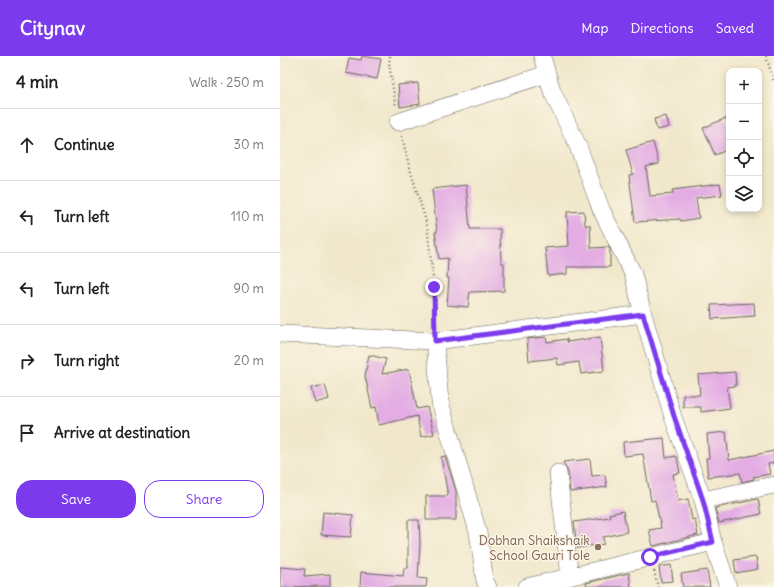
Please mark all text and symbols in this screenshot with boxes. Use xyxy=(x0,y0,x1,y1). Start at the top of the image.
text: Citynav xyxy=(20,16,85,40)
text: Map xyxy=(581,19,608,37)
text: Directions xyxy=(630,19,694,37)
text: Saved xyxy=(716,19,754,37)
map controls xyxy=(726,68,762,212)
button: + xyxy=(726,68,762,104)
text: 4 min xyxy=(16,71,58,93)
text: Walk · 250 m xyxy=(189,74,264,91)
button: − xyxy=(726,104,762,140)
icon: ahead xyxy=(16,134,38,156)
text: Continue xyxy=(54,135,115,154)
text: 30 m xyxy=(234,136,264,153)
button: locate xyxy=(726,140,762,176)
button: layers xyxy=(726,176,762,212)
icon: left xyxy=(16,206,38,228)
text: Turn left xyxy=(54,207,109,226)
text: 110 m xyxy=(231,208,264,225)
icon: left xyxy=(16,278,38,300)
route end xyxy=(425,278,443,296)
text: Turn left xyxy=(54,279,109,298)
text: 90 m xyxy=(233,280,264,297)
icon: right xyxy=(16,350,38,372)
text: Turn right xyxy=(54,351,119,370)
text: 20 m xyxy=(234,352,264,369)
icon: arrive xyxy=(16,422,38,444)
text: Arrive at destination xyxy=(54,423,190,442)
button: Save xyxy=(16,480,136,518)
button: Share xyxy=(144,480,264,518)
place label: Dobhan Shaikshaik School Gauri Tole xyxy=(479,532,590,564)
marker: Dobhan Shaikshaik School Gauri Tole xyxy=(593,542,603,552)
route start xyxy=(641,548,659,566)

